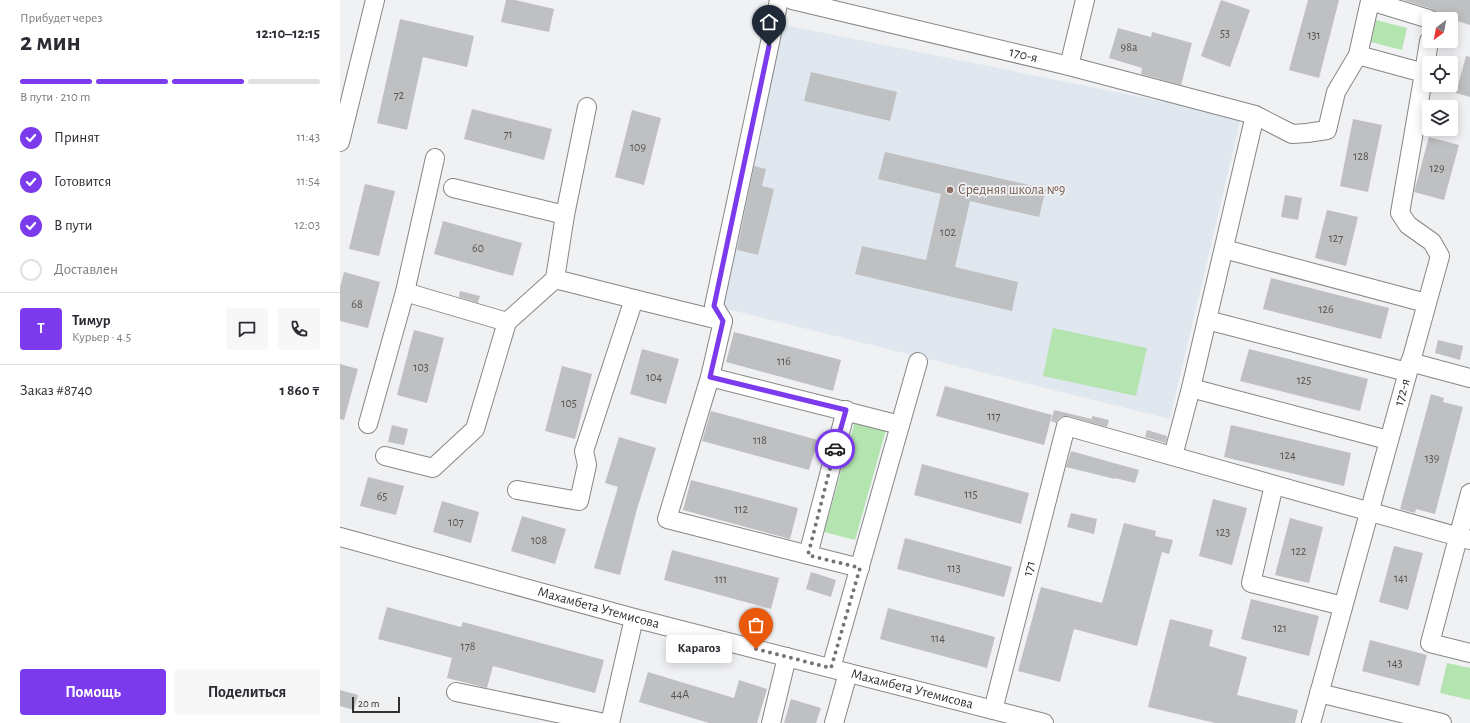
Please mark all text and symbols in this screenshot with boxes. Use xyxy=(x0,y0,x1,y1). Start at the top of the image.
pin xyxy=(752,5,786,46)
icon: home xyxy=(758,11,780,33)
text: Прибудет через xyxy=(20,12,102,25)
north arrow xyxy=(1422,12,1458,48)
map controls xyxy=(1422,12,1458,136)
text: 12:10–12:15 xyxy=(256,26,320,41)
house number: 53 xyxy=(1220,27,1230,39)
text: 2 мин xyxy=(20,29,81,55)
house number: 131 xyxy=(1307,29,1321,41)
house number: 98а xyxy=(1121,41,1138,53)
street label: 170-я xyxy=(1008,45,1039,65)
button: locate xyxy=(1422,56,1458,92)
house number: 72 xyxy=(394,89,405,101)
text: В пути · 210 m xyxy=(20,91,90,104)
button: layers xyxy=(1422,100,1458,136)
icon: check xyxy=(20,127,42,149)
house number: 71 xyxy=(503,128,513,140)
text: Принят xyxy=(54,130,99,145)
text: 11:43 xyxy=(296,131,320,144)
house number: 109 xyxy=(630,141,646,153)
house number: 128 xyxy=(1353,150,1369,162)
house number: 129 xyxy=(1429,162,1445,174)
icon: check xyxy=(20,171,42,193)
text: Готовится xyxy=(54,174,111,189)
text: 11:54 xyxy=(296,175,320,188)
place label: Средняя школа №9 xyxy=(958,183,1065,197)
marker: Средняя школа №9 xyxy=(945,185,955,195)
icon: check xyxy=(20,215,42,237)
text: В пути xyxy=(54,218,92,233)
text: 12:03 xyxy=(294,219,320,232)
house number: 102 xyxy=(940,226,956,238)
house number: 127 xyxy=(1329,232,1343,244)
house number: 60 xyxy=(472,242,484,254)
text: Доставлен xyxy=(54,262,118,277)
house number: 68 xyxy=(351,298,363,310)
house number: 126 xyxy=(1318,303,1334,315)
button: chat xyxy=(226,308,268,350)
button: phone xyxy=(278,308,320,350)
text: Тимур xyxy=(72,313,111,328)
text: Т xyxy=(37,321,45,336)
text: Курьер · 4.5 xyxy=(72,331,131,344)
house number: 116 xyxy=(777,355,791,367)
house number: 103 xyxy=(413,361,429,373)
house number: 104 xyxy=(646,371,662,383)
house number: 125 xyxy=(1297,374,1311,386)
street label: 172-я xyxy=(1392,377,1413,408)
text: Заказ #8740 xyxy=(20,383,93,398)
text: 1 860 ₸ xyxy=(279,383,320,398)
house number: 105 xyxy=(561,397,577,409)
house number: 117 xyxy=(987,410,1001,422)
courier xyxy=(815,429,855,469)
house number: 118 xyxy=(753,434,767,446)
icon: car xyxy=(824,438,846,460)
house number: 124 xyxy=(1280,449,1296,461)
house number: 139 xyxy=(1425,452,1440,464)
house number: 115 xyxy=(964,488,978,500)
house number: 65 xyxy=(377,490,387,502)
house number: 112 xyxy=(734,503,748,515)
house number: 107 xyxy=(448,516,464,528)
house number: 123 xyxy=(1216,526,1230,538)
house number: 108 xyxy=(531,534,547,546)
house number: 122 xyxy=(1291,545,1307,557)
street label: 171 xyxy=(1021,559,1038,578)
house number: 113 xyxy=(947,562,961,574)
house number: 141 xyxy=(1394,572,1408,584)
house number: 111 xyxy=(715,573,727,585)
street label: Махамбета Утемисова xyxy=(536,585,661,631)
pin xyxy=(739,608,773,649)
icon: bag xyxy=(745,614,767,636)
house number: 121 xyxy=(1273,622,1287,634)
house number: 114 xyxy=(931,632,945,644)
callout: Карагоз xyxy=(666,635,732,663)
house number: 178 xyxy=(461,640,476,652)
text: Карагоз xyxy=(677,642,721,655)
house number: 143 xyxy=(1388,657,1402,669)
street label: Махамбета Утемисова xyxy=(849,667,975,712)
button: Помощь xyxy=(20,669,166,715)
button: Поделиться xyxy=(174,669,320,715)
house number: 44А xyxy=(671,688,689,700)
scale bar xyxy=(352,695,400,714)
text: 20 m xyxy=(358,698,379,709)

